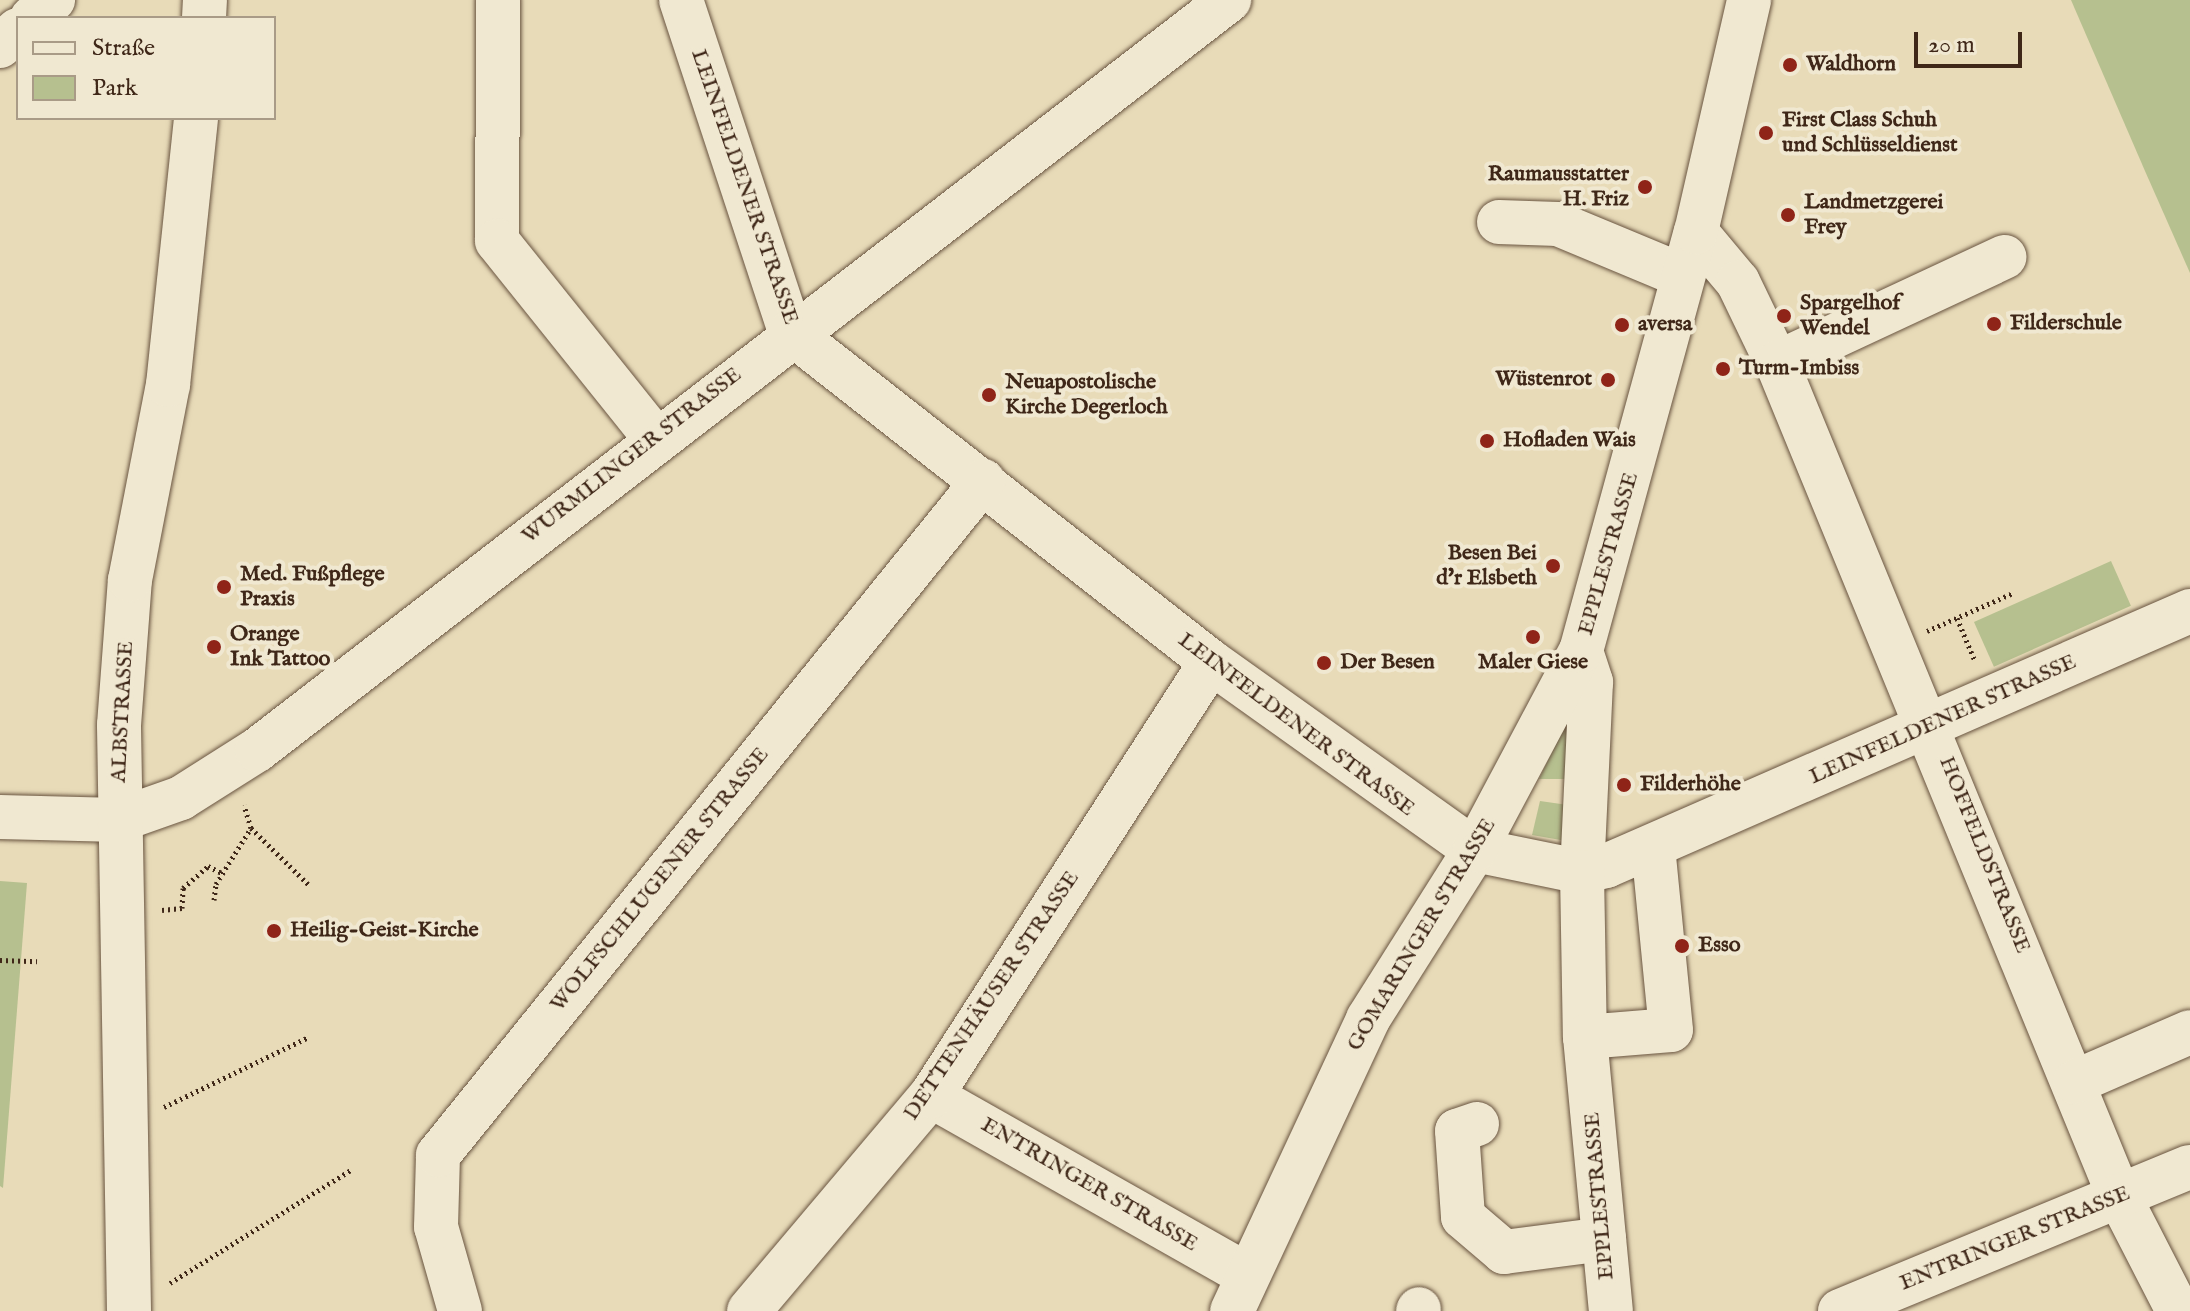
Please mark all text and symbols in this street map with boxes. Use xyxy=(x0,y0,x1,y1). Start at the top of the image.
legend xyxy=(16,16,276,120)
scale bar xyxy=(1918,16,2026,66)
text: 20 m xyxy=(1928,30,1975,61)
text: Straße xyxy=(92,33,155,64)
street label: LEINFELDENER STRASSE xyxy=(684,46,804,328)
place label: Waldhorn xyxy=(1806,52,1896,78)
marker: Waldhorn xyxy=(1781,56,1799,74)
text: Park xyxy=(92,73,138,104)
place label: First Class Schuh und Schlüsseldienst xyxy=(1782,107,1958,158)
marker: First Class Schuh und Schlüsseldienst xyxy=(1757,124,1775,142)
place label: Raumausstatter H. Friz xyxy=(1488,161,1629,212)
marker: Raumausstatter H. Friz xyxy=(1636,178,1654,196)
place label: Landmetzgerei Frey xyxy=(1804,189,1943,240)
marker: Landmetzgerei Frey xyxy=(1779,206,1797,224)
place label: Spargelhof Wendel xyxy=(1800,290,1900,342)
marker: Spargelhof Wendel xyxy=(1775,307,1793,325)
place label: Filderschule xyxy=(2010,311,2122,337)
place label: aversa xyxy=(1638,312,1692,338)
marker: Filderschule xyxy=(1985,315,2003,333)
marker: aversa xyxy=(1613,316,1631,334)
place label: Turm-Imbiss xyxy=(1739,356,1859,382)
marker: Turm-Imbiss xyxy=(1714,360,1732,378)
street label: WURMLINGER STRASSE xyxy=(517,362,747,550)
place label: Wüstenrot xyxy=(1495,367,1592,393)
place label: Neuapostolische Kirche Degerloch xyxy=(1005,369,1168,420)
marker: Wüstenrot xyxy=(1599,371,1617,389)
marker: Neuapostolische Kirche Degerloch xyxy=(980,386,998,404)
place label: Hofladen Wais xyxy=(1503,428,1636,454)
marker: Hofladen Wais xyxy=(1478,432,1496,450)
street label: EPPLESTRASSE xyxy=(1573,470,1645,638)
place label: Besen Bei d'r Elsbeth xyxy=(1436,540,1537,592)
marker: Besen Bei d'r Elsbeth xyxy=(1544,557,1562,575)
place label: Med. Fußpflege Praxis xyxy=(240,561,385,612)
marker: Med. Fußpflege Praxis xyxy=(215,578,233,596)
place label: Orange Ink Tattoo xyxy=(230,621,330,672)
street label: LEINFELDENER STRASSE xyxy=(1173,627,1419,823)
marker: Maler Giese xyxy=(1524,628,1542,646)
marker: Orange Ink Tattoo xyxy=(205,638,223,656)
street label: ALBSTRASSE xyxy=(106,641,140,783)
street label: LEINFELDENER STRASSE xyxy=(1806,649,2080,791)
place label: Der Besen xyxy=(1340,650,1435,676)
place label: Maler Giese xyxy=(1478,650,1588,676)
marker: Der Besen xyxy=(1315,654,1333,672)
street label: WOLFSCHLUGENER STRASSE xyxy=(545,742,775,1018)
street label: HOFFELDSTRASSE xyxy=(1932,753,2036,957)
place label: Filderhöhe xyxy=(1640,772,1741,798)
marker: Filderhöhe xyxy=(1615,776,1633,794)
street label: GOMARINGER STRASSE xyxy=(1342,814,1502,1056)
street label: DETTENHÄUSER STRASSE xyxy=(899,866,1085,1126)
place label: Heilig-Geist-Kirche xyxy=(290,918,479,944)
marker: Heilig-Geist-Kirche xyxy=(265,922,283,940)
place label: Esso xyxy=(1698,933,1741,959)
marker: Esso xyxy=(1673,937,1691,955)
street label: EPPLESTRASSE xyxy=(1580,1111,1620,1281)
street label: ENTRINGER STRASSE xyxy=(976,1112,1202,1258)
street label: ENTRINGER STRASSE xyxy=(1896,1181,2134,1297)

